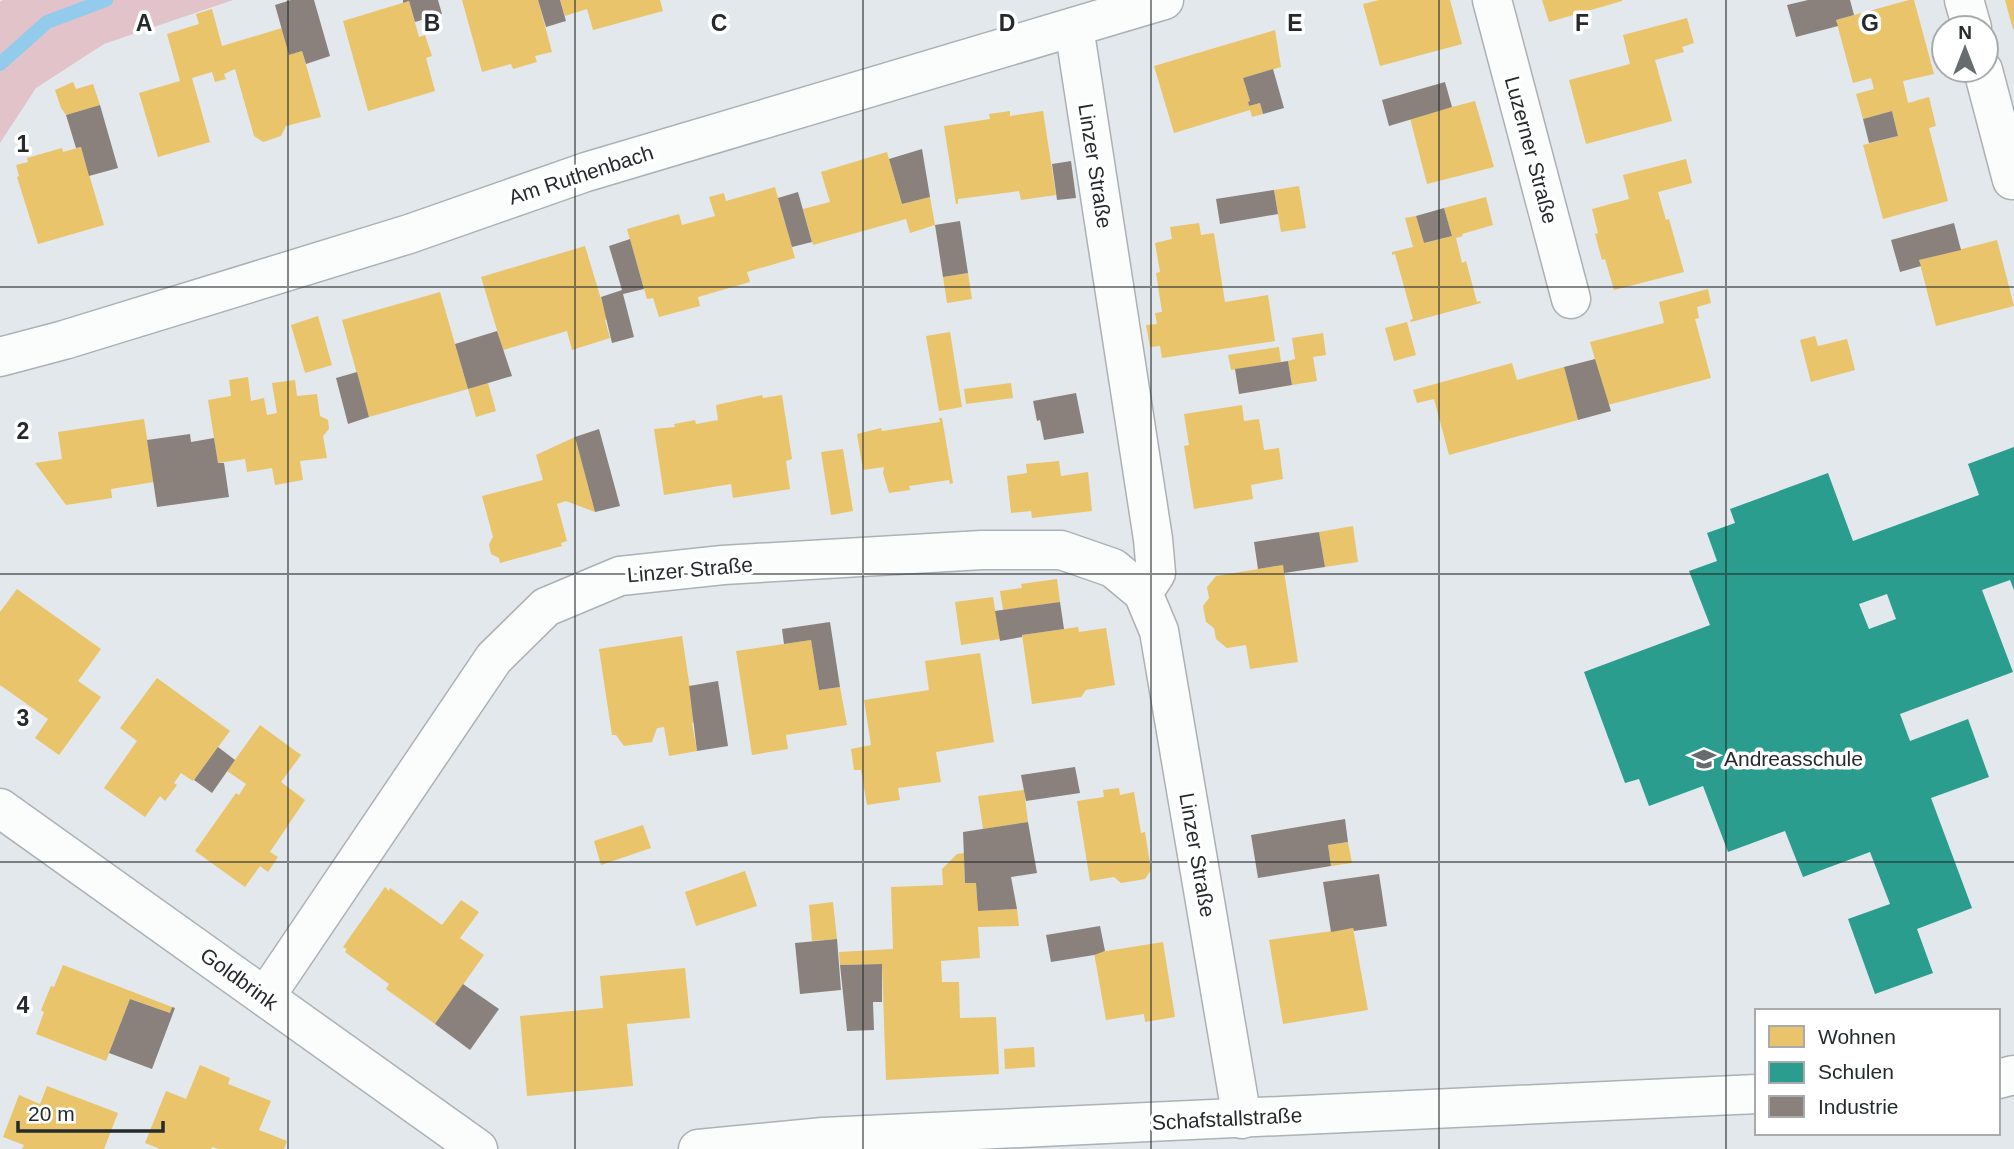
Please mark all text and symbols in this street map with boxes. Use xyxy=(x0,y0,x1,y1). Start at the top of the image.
text: A xyxy=(136,10,152,36)
text: B xyxy=(424,10,440,36)
text: C xyxy=(711,10,727,36)
text: D xyxy=(999,10,1015,36)
text: E xyxy=(1287,10,1303,36)
text: F xyxy=(1575,10,1589,36)
text: G xyxy=(1861,10,1879,36)
north arrow xyxy=(1930,14,2000,84)
text: N xyxy=(1958,22,1972,43)
street label: Luzerner Straße xyxy=(1501,74,1562,226)
street label: Linzer Straße xyxy=(1074,102,1117,230)
text: 1 xyxy=(17,131,30,157)
street label: Am Ruthenbach xyxy=(506,140,656,209)
text: 2 xyxy=(17,418,29,444)
street label: Linzer Straße xyxy=(626,553,754,586)
text: 3 xyxy=(17,705,29,731)
school or university icon: Andreasschule xyxy=(1690,745,1718,773)
place label: Andreasschule xyxy=(1724,747,1863,770)
street label: Linzer Straße xyxy=(1175,791,1220,919)
street label: Goldbrink xyxy=(196,943,283,1015)
text: 4 xyxy=(17,992,30,1018)
legend xyxy=(1755,1009,2000,1135)
text: Wohnen xyxy=(1818,1025,1896,1048)
text: Schulen xyxy=(1818,1060,1894,1083)
scale bar xyxy=(18,1090,163,1134)
text: Industrie xyxy=(1818,1095,1899,1118)
text: 20 m xyxy=(28,1102,75,1125)
street label: Schafstallstraße xyxy=(1151,1103,1303,1134)

